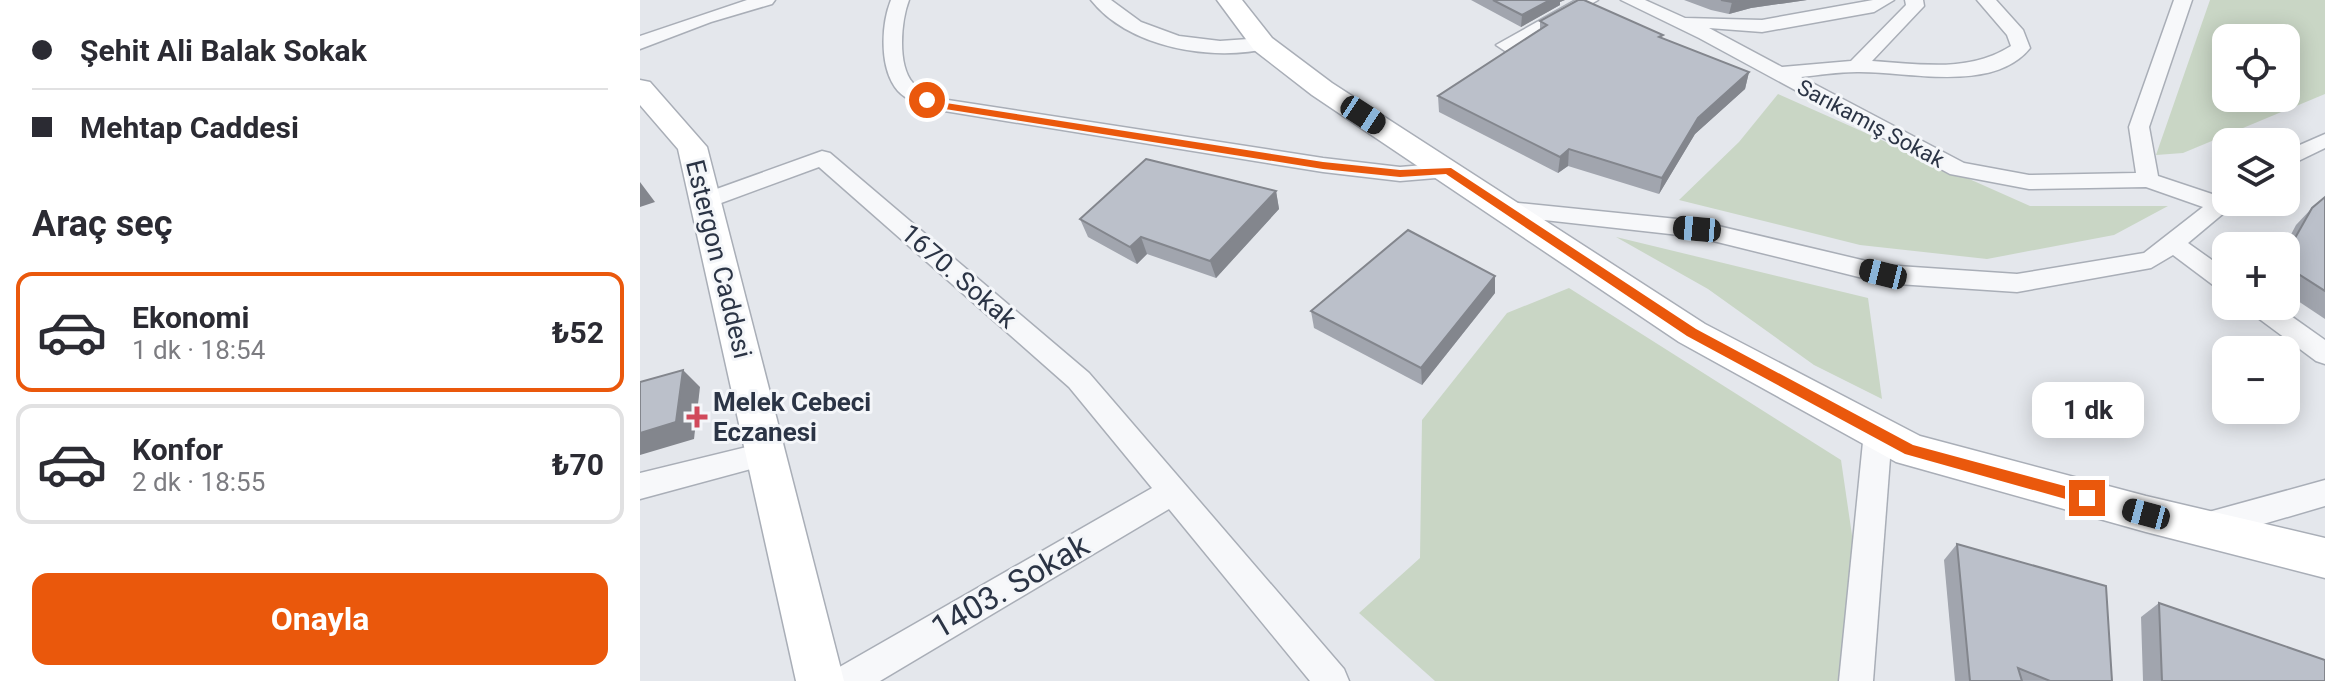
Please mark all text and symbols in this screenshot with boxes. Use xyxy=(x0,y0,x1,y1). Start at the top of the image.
map controls xyxy=(2212,24,2300,424)
button: locate xyxy=(2212,24,2300,112)
text: Şehit Ali Balak Sokak xyxy=(80,33,367,68)
street label: Sarıkamış Sokak xyxy=(1793,74,1949,173)
route start xyxy=(909,82,945,118)
car xyxy=(1336,92,1390,138)
text: Mehtap Caddesi xyxy=(80,110,299,145)
button: layers xyxy=(2212,128,2300,216)
street label: Estergon Caddesi xyxy=(680,157,758,361)
text: Araç seç xyxy=(32,203,172,245)
car xyxy=(1672,215,1722,243)
street label: 1670. Sokak xyxy=(895,218,1023,335)
button: + xyxy=(2212,232,2300,320)
car xyxy=(1857,257,1909,291)
icon: car xyxy=(36,296,108,368)
text: Ekonomi xyxy=(132,300,250,335)
text: ₺52 xyxy=(552,315,604,350)
text: 1 dk · 18:54 xyxy=(132,335,265,365)
button: − xyxy=(2212,336,2300,424)
callout: 1 dk xyxy=(2031,382,2143,438)
place label: Melek Cebeci Eczanesi xyxy=(713,387,871,447)
text: 1 dk xyxy=(2063,395,2113,425)
marker: Melek Cebeci Eczanesi xyxy=(688,408,706,426)
icon: car xyxy=(36,428,108,500)
text: Konfor xyxy=(132,432,223,467)
text: ₺70 xyxy=(552,447,604,482)
text: 2 dk · 18:55 xyxy=(132,467,265,497)
route end xyxy=(2069,480,2105,516)
car xyxy=(2120,496,2172,532)
street label: 1403. Sokak xyxy=(925,525,1096,646)
button: Onayla xyxy=(32,573,608,665)

